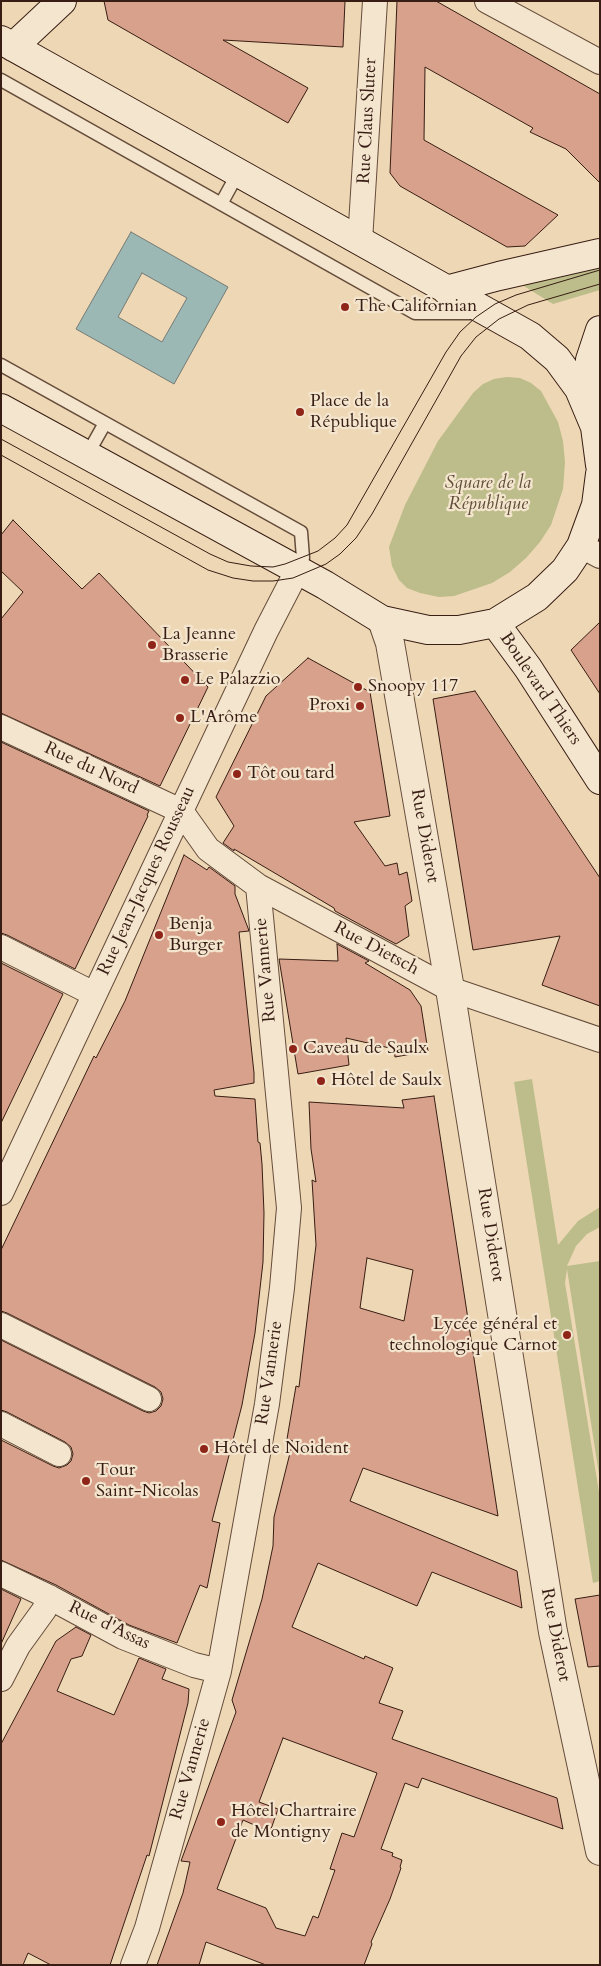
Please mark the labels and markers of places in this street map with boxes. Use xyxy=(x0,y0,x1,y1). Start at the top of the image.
place label: The Californian xyxy=(355,296,477,318)
marker: The Californian xyxy=(339,301,351,313)
place label: Place de la République xyxy=(310,391,397,434)
marker: Place de la République xyxy=(294,406,306,418)
place label: La Jeanne Brasserie xyxy=(162,624,236,666)
marker: La Jeanne Brasserie xyxy=(146,639,158,651)
place label: Le Palazzio xyxy=(195,669,281,691)
marker: Le Palazzio xyxy=(179,674,191,686)
place label: Snoopy 117 xyxy=(368,676,458,698)
marker: Snoopy 117 xyxy=(352,681,364,693)
place label: Proxi xyxy=(309,695,350,717)
marker: Proxi xyxy=(354,700,366,712)
place label: L'Arôme xyxy=(190,707,257,729)
marker: L'Arôme xyxy=(174,712,186,724)
place label: Tôt ou tard xyxy=(247,763,335,785)
marker: Tôt ou tard xyxy=(231,768,243,780)
place label: Benja Burger xyxy=(169,914,223,956)
marker: Benja Burger xyxy=(153,929,165,941)
place label: Caveau de Saulx xyxy=(303,1038,427,1060)
marker: Caveau de Saulx xyxy=(287,1043,299,1055)
place label: Hôtel de Saulx xyxy=(331,1070,442,1092)
marker: Hôtel de Saulx xyxy=(315,1075,327,1087)
place label: Lycée général et technologique Carnot xyxy=(389,1314,557,1356)
marker: Lycée général et technologique Carnot xyxy=(561,1329,573,1341)
place label: Hôtel de Noident xyxy=(214,1438,348,1460)
marker: Hôtel de Noident xyxy=(198,1443,210,1455)
place label: Tour Saint-Nicolas xyxy=(96,1460,199,1502)
marker: Tour Saint-Nicolas xyxy=(80,1475,92,1487)
place label: Hôtel Chartraire de Montigny xyxy=(231,1801,357,1844)
marker: Hôtel Chartraire de Montigny xyxy=(215,1816,227,1828)

